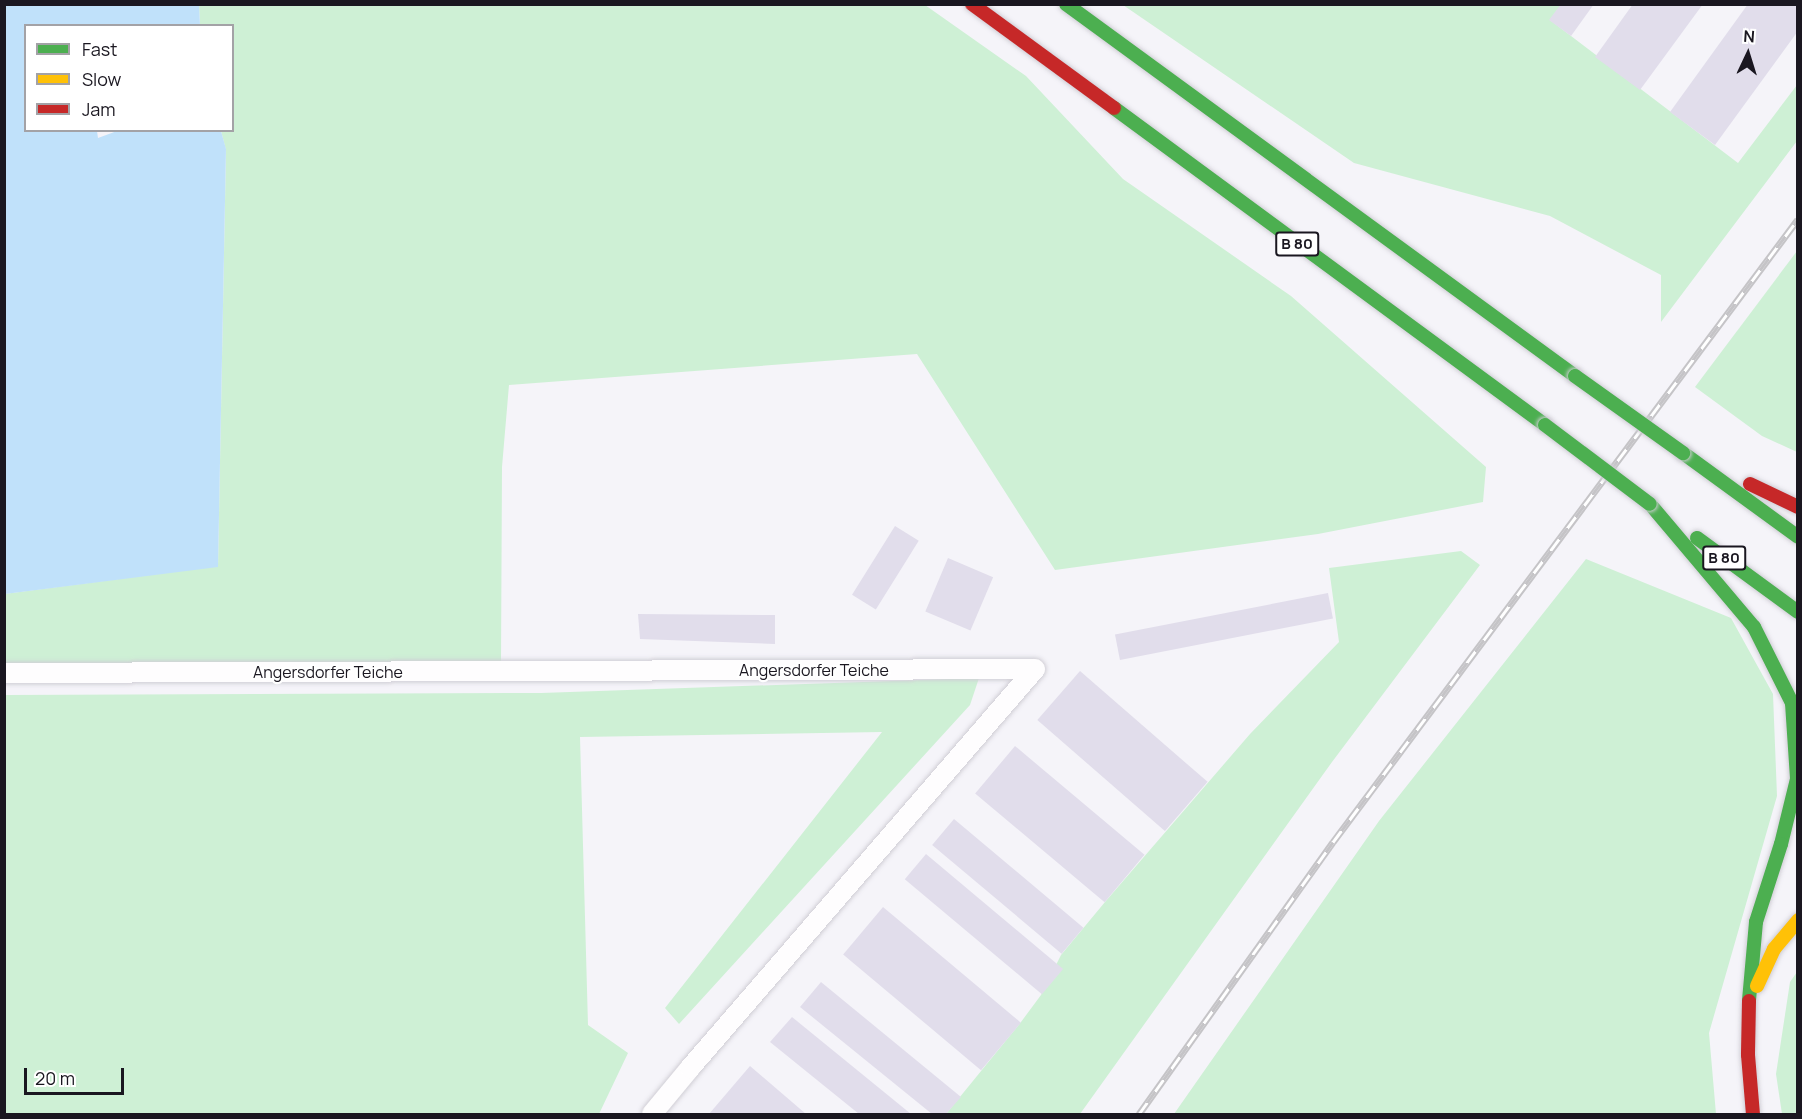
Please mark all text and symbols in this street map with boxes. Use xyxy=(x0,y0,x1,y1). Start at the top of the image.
legend xyxy=(24,24,234,132)
north arrow xyxy=(1718,24,1778,84)
text: N xyxy=(1743,25,1756,47)
text: Fast xyxy=(82,37,117,61)
text: Slow xyxy=(82,67,121,91)
text: Jam xyxy=(82,97,116,121)
road number: B 80 xyxy=(1274,232,1320,256)
road number: B 80 xyxy=(1702,546,1746,570)
street label: Angersdorfer Teiche xyxy=(739,660,889,680)
street label: Angersdorfer Teiche xyxy=(253,662,403,682)
scale bar xyxy=(27,1056,128,1094)
text: 20 m xyxy=(35,1066,75,1090)

